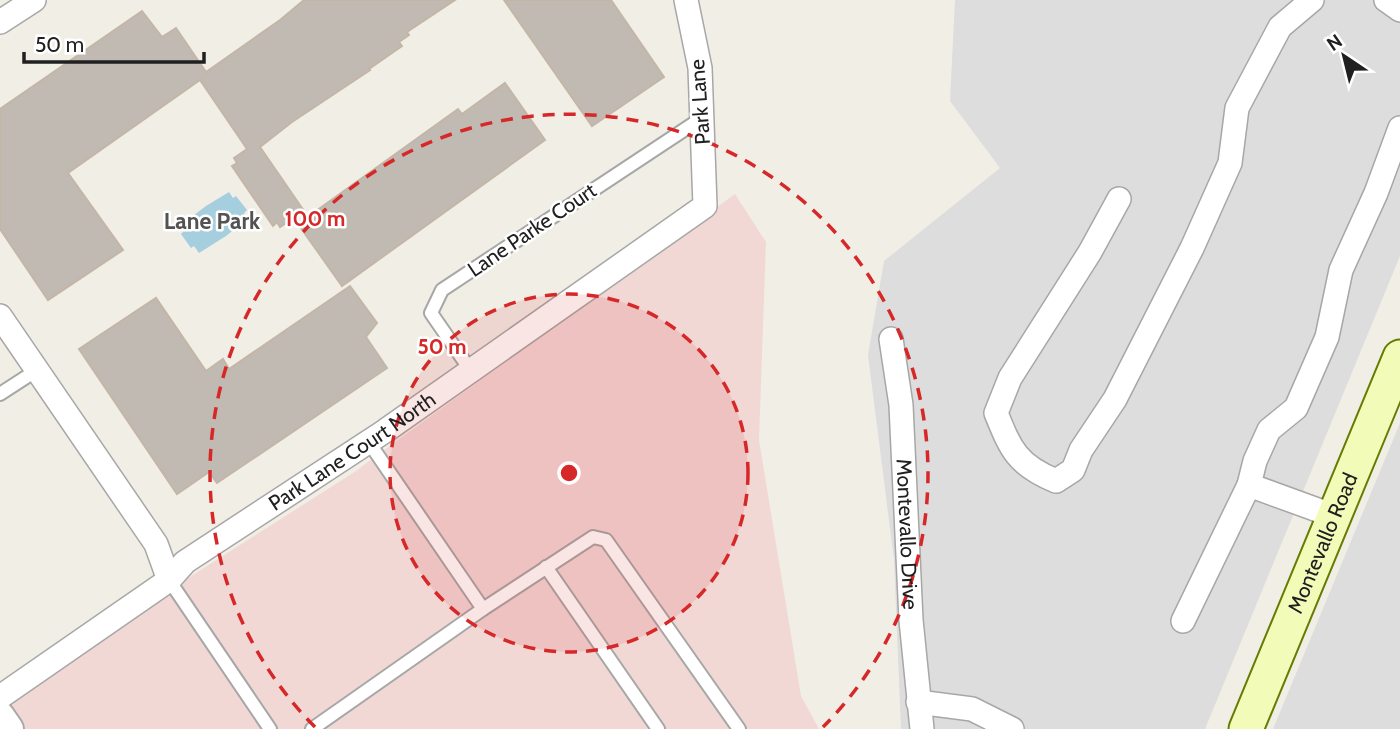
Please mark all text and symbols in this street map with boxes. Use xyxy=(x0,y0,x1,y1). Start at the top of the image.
scale bar xyxy=(24,21,205,65)
north arrow xyxy=(1309,21,1379,91)
text: N xyxy=(1322,29,1347,56)
text: 50 m xyxy=(35,32,84,57)
street label: Park Lane xyxy=(684,58,715,146)
street label: Lane Parke Court xyxy=(463,177,601,282)
text: 100 m xyxy=(285,206,345,231)
district label: Lane Park xyxy=(164,207,261,235)
text: 50 m xyxy=(417,334,467,359)
street label: Park Lane Court North xyxy=(264,386,440,516)
street label: Montevallo Drive xyxy=(892,458,924,610)
centre of rings xyxy=(557,461,581,485)
street label: Montevallo Road xyxy=(1282,469,1363,617)

